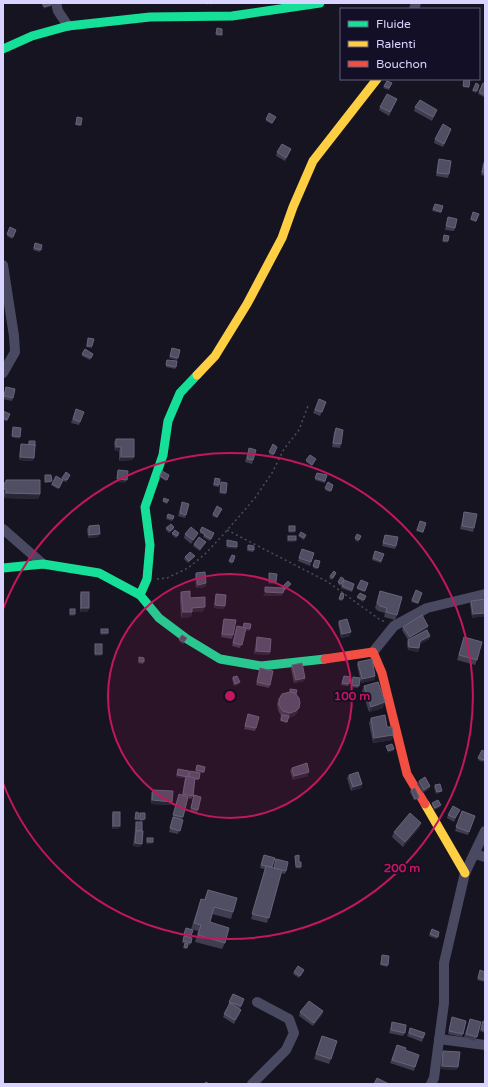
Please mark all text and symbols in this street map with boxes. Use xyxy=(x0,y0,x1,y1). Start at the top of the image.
legend xyxy=(340,8,480,80)
text: Fluide xyxy=(376,17,411,31)
text: Ralenti xyxy=(376,37,416,51)
text: Bouchon xyxy=(376,57,427,71)
centre of rings xyxy=(223,689,237,703)
text: 100 m xyxy=(334,689,370,703)
text: 200 m xyxy=(384,861,420,875)

